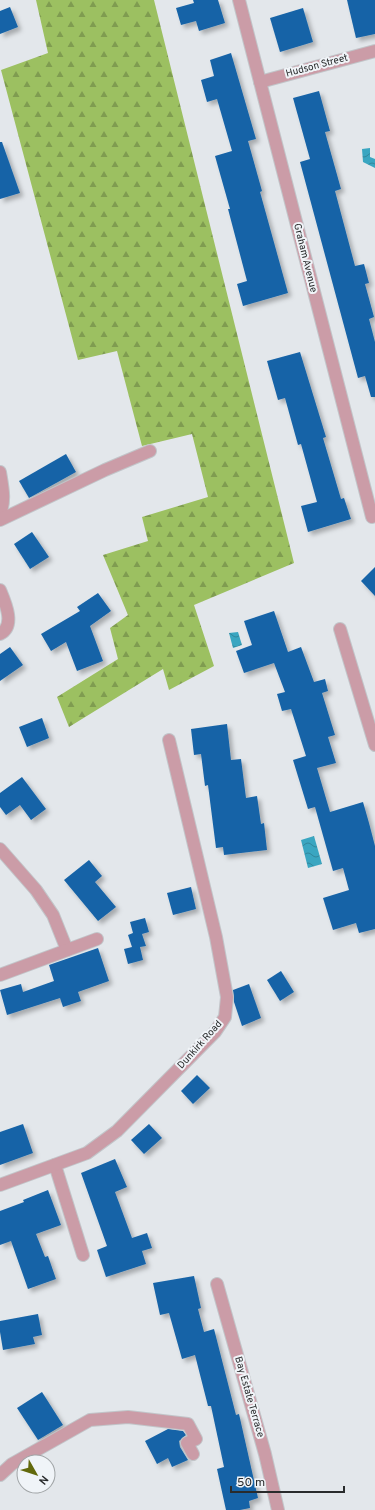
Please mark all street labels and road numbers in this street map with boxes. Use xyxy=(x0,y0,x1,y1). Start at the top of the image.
street label: Hudson Street xyxy=(284,51,350,81)
street label: Graham Avenue xyxy=(290,222,320,294)
street label: Dunkirk Road xyxy=(175,1018,225,1072)
street label: Bay Estate Terrace xyxy=(231,1355,267,1439)

